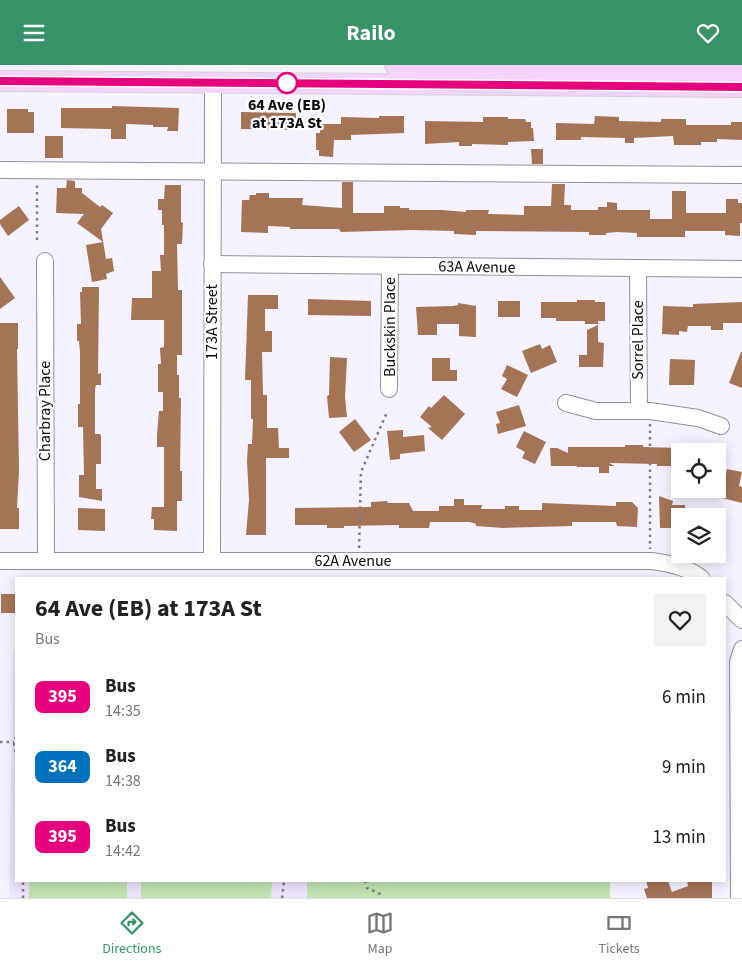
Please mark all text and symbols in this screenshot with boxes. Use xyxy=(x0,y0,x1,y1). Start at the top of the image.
text: Railo xyxy=(346,17,396,49)
icon: menu xyxy=(20,19,48,47)
icon: heart xyxy=(694,19,722,47)
marker: 64 Ave (EB) at 173A St xyxy=(276,72,298,94)
place label: 64 Ave (EB) at 173A St xyxy=(248,94,326,134)
street label: 63A Avenue xyxy=(438,255,516,279)
street label: Buckskin Place xyxy=(379,277,401,377)
street label: 173A Street xyxy=(201,284,223,360)
street label: Sorrel Place xyxy=(627,300,649,380)
street label: Charbray Place xyxy=(34,361,56,461)
map controls xyxy=(671,443,726,563)
button: locate xyxy=(671,443,726,498)
button: layers xyxy=(671,508,726,563)
street label: 62A Avenue xyxy=(314,550,392,572)
text: 64 Ave (EB) at 173A St xyxy=(35,591,262,626)
button: heart xyxy=(654,594,706,646)
text: Bus xyxy=(35,628,60,650)
text: Bus xyxy=(105,673,136,700)
text: 395 xyxy=(48,684,77,709)
text: 6 min xyxy=(662,684,706,711)
text: 14:35 xyxy=(105,700,141,722)
text: Bus xyxy=(105,743,136,770)
text: 364 xyxy=(48,754,77,779)
text: 9 min xyxy=(662,754,706,781)
text: 14:38 xyxy=(105,770,141,792)
text: Bus xyxy=(105,813,136,840)
text: 395 xyxy=(48,824,77,849)
text: 13 min xyxy=(652,824,706,851)
text: 14:42 xyxy=(105,840,141,862)
tab: Directions xyxy=(102,909,161,959)
tab: Map xyxy=(366,909,394,959)
tab: Tickets xyxy=(598,909,640,959)

